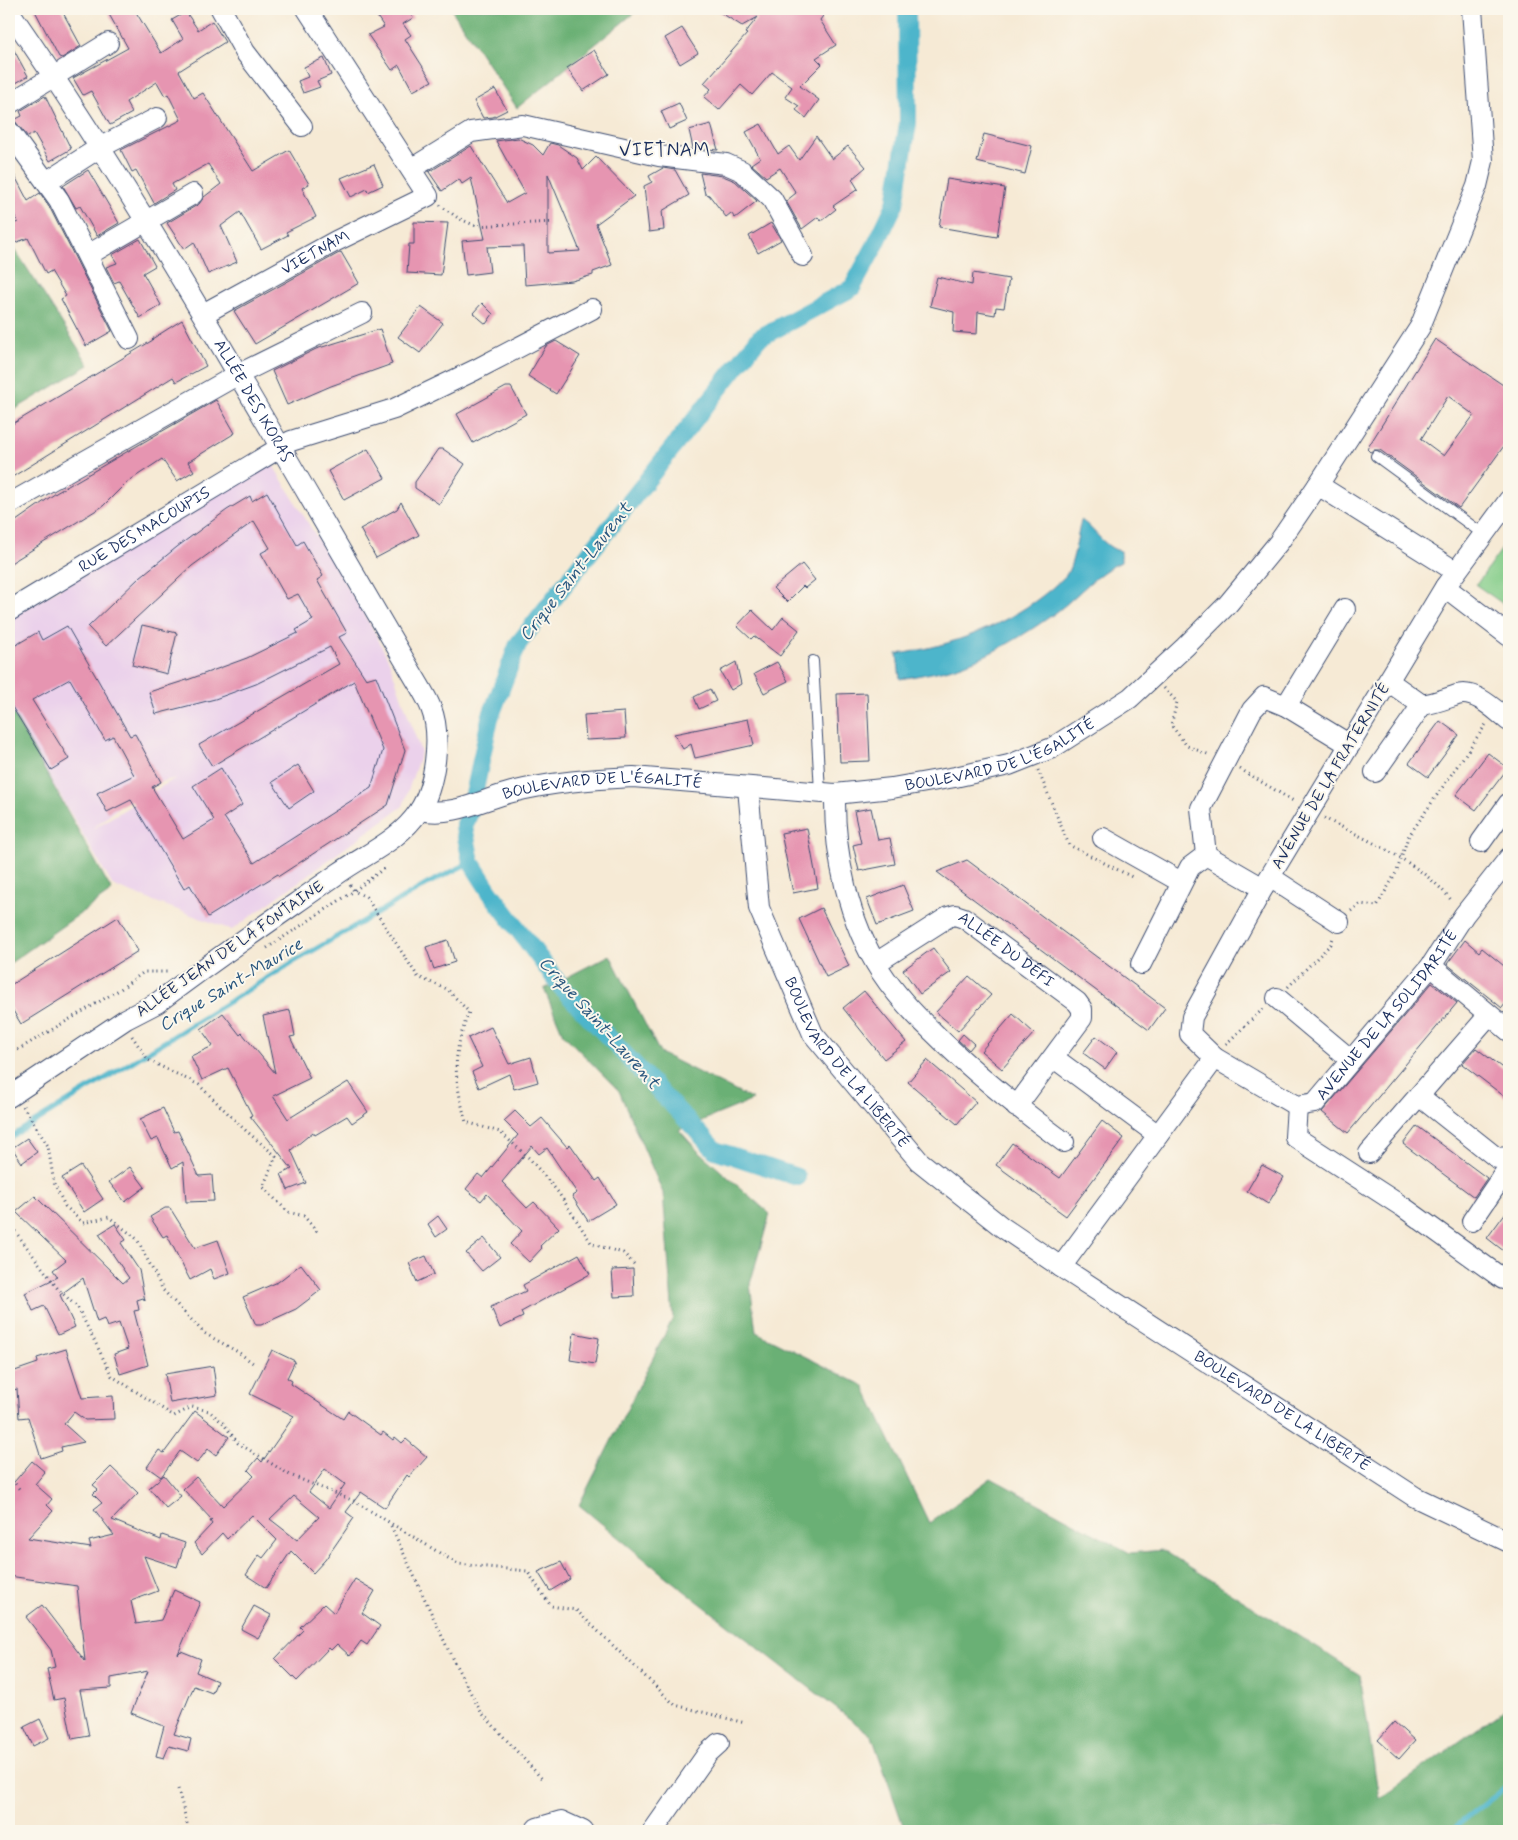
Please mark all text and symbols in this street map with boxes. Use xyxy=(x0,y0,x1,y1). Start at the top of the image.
district label: VIETNAM xyxy=(619,138,711,163)
street label: VIETNAM xyxy=(277,225,353,280)
street label: ALLÉE DES IXORAS xyxy=(209,335,297,466)
street label: RUE DES MACOUPIS xyxy=(75,482,214,577)
water label: Crique Saint-Laurent xyxy=(514,496,639,646)
street label: AVENUE DE LA FRATERNITÉ xyxy=(1267,679,1395,873)
street label: BOULEVARD DE L'ÉGALITÉ xyxy=(903,713,1099,796)
street label: BOULEVARD DE L'ÉGALITÉ xyxy=(500,766,703,805)
street label: ALLÉE JEAN DE LA FONTAINE xyxy=(132,876,328,1022)
street label: ALLÉE DU DÉFI xyxy=(954,907,1059,992)
street label: AVENUE DE LA SOLIDARITÉ xyxy=(1311,925,1463,1105)
water label: Crique Saint-Maurice xyxy=(155,932,308,1037)
water label: Crique Saint-Laurent xyxy=(533,952,666,1095)
street label: BOULEVARD DE LA LIBERTÉ xyxy=(779,974,915,1153)
street label: BOULEVARD DE LA LIBERTÉ xyxy=(1190,1346,1375,1476)

